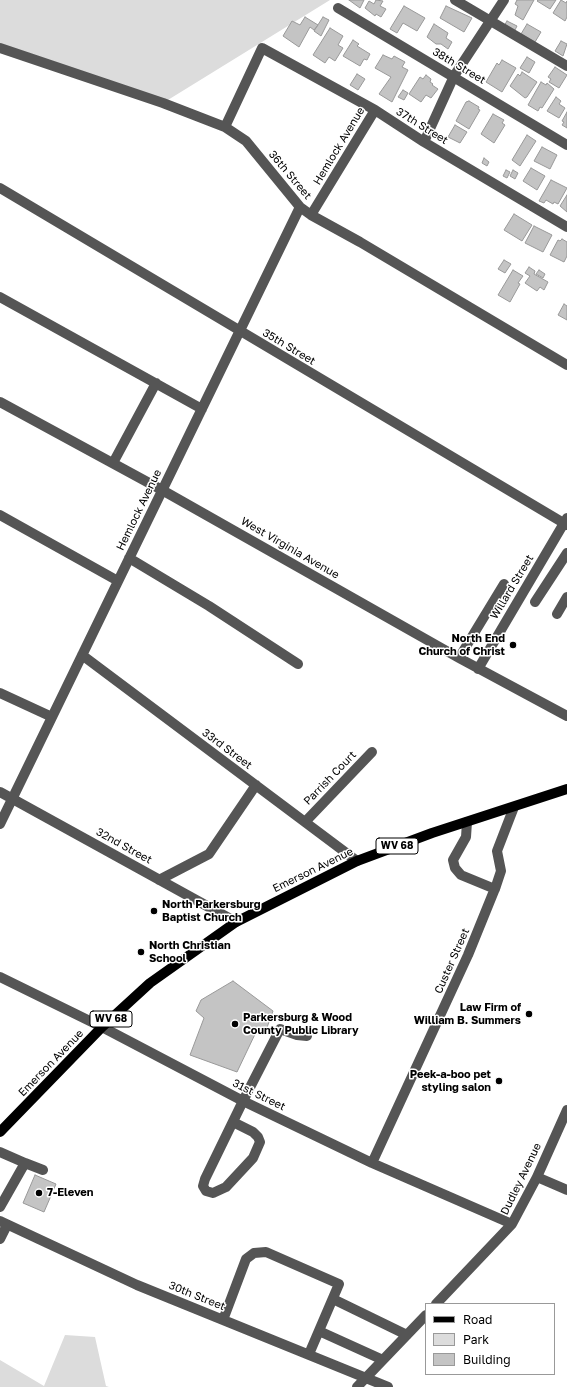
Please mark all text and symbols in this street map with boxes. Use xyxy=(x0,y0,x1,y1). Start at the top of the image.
street label: 38th Street xyxy=(430,45,488,87)
street label: Hemlock Avenue xyxy=(311,105,367,187)
street label: 37th Street xyxy=(394,105,450,147)
street label: 36th Street xyxy=(266,148,314,202)
street label: 35th Street xyxy=(260,326,318,368)
street label: Hemlock Avenue xyxy=(114,467,164,553)
street label: West Virginia Avenue xyxy=(239,514,341,582)
street label: Willard Street xyxy=(488,552,536,622)
place label: North End Church of Christ xyxy=(419,632,505,658)
marker: North End Church of Christ xyxy=(508,640,518,650)
street label: 33rd Street xyxy=(199,726,255,772)
street label: Parrish Court xyxy=(301,748,359,808)
street label: 32nd Street xyxy=(94,825,154,867)
road number: WV 68 xyxy=(376,838,418,854)
street label: Emerson Avenue xyxy=(271,845,355,895)
place label: North Parkersburg Baptist Church xyxy=(162,898,260,924)
marker: North Parkersburg Baptist Church xyxy=(149,906,159,916)
street label: Custer Street xyxy=(432,926,472,996)
place label: North Christian School xyxy=(149,939,231,965)
marker: North Christian School xyxy=(136,947,146,957)
place label: Law Firm of William B. Summers xyxy=(414,1001,521,1027)
marker: Law Firm of William B. Summers xyxy=(524,1009,534,1019)
road number: WV 68 xyxy=(90,1011,132,1027)
place label: Parkersburg & Wood County Public Library xyxy=(243,1011,359,1037)
marker: Parkersburg & Wood County Public Library xyxy=(230,1019,240,1029)
street label: Emerson Avenue xyxy=(16,1027,86,1099)
place label: Peek-a-boo pet styling salon xyxy=(410,1068,491,1094)
marker: Peek-a-boo pet styling salon xyxy=(494,1076,504,1086)
street label: 31st Street xyxy=(230,1077,288,1113)
street label: Dudley Avenue xyxy=(498,1141,544,1217)
place label: 7-Eleven xyxy=(47,1186,93,1200)
marker: 7-Eleven xyxy=(34,1188,44,1198)
street label: 30th Street xyxy=(167,1279,227,1313)
legend xyxy=(425,1303,555,1375)
text: Road xyxy=(463,1312,492,1327)
text: Park xyxy=(463,1332,489,1347)
text: Building xyxy=(463,1352,511,1367)

